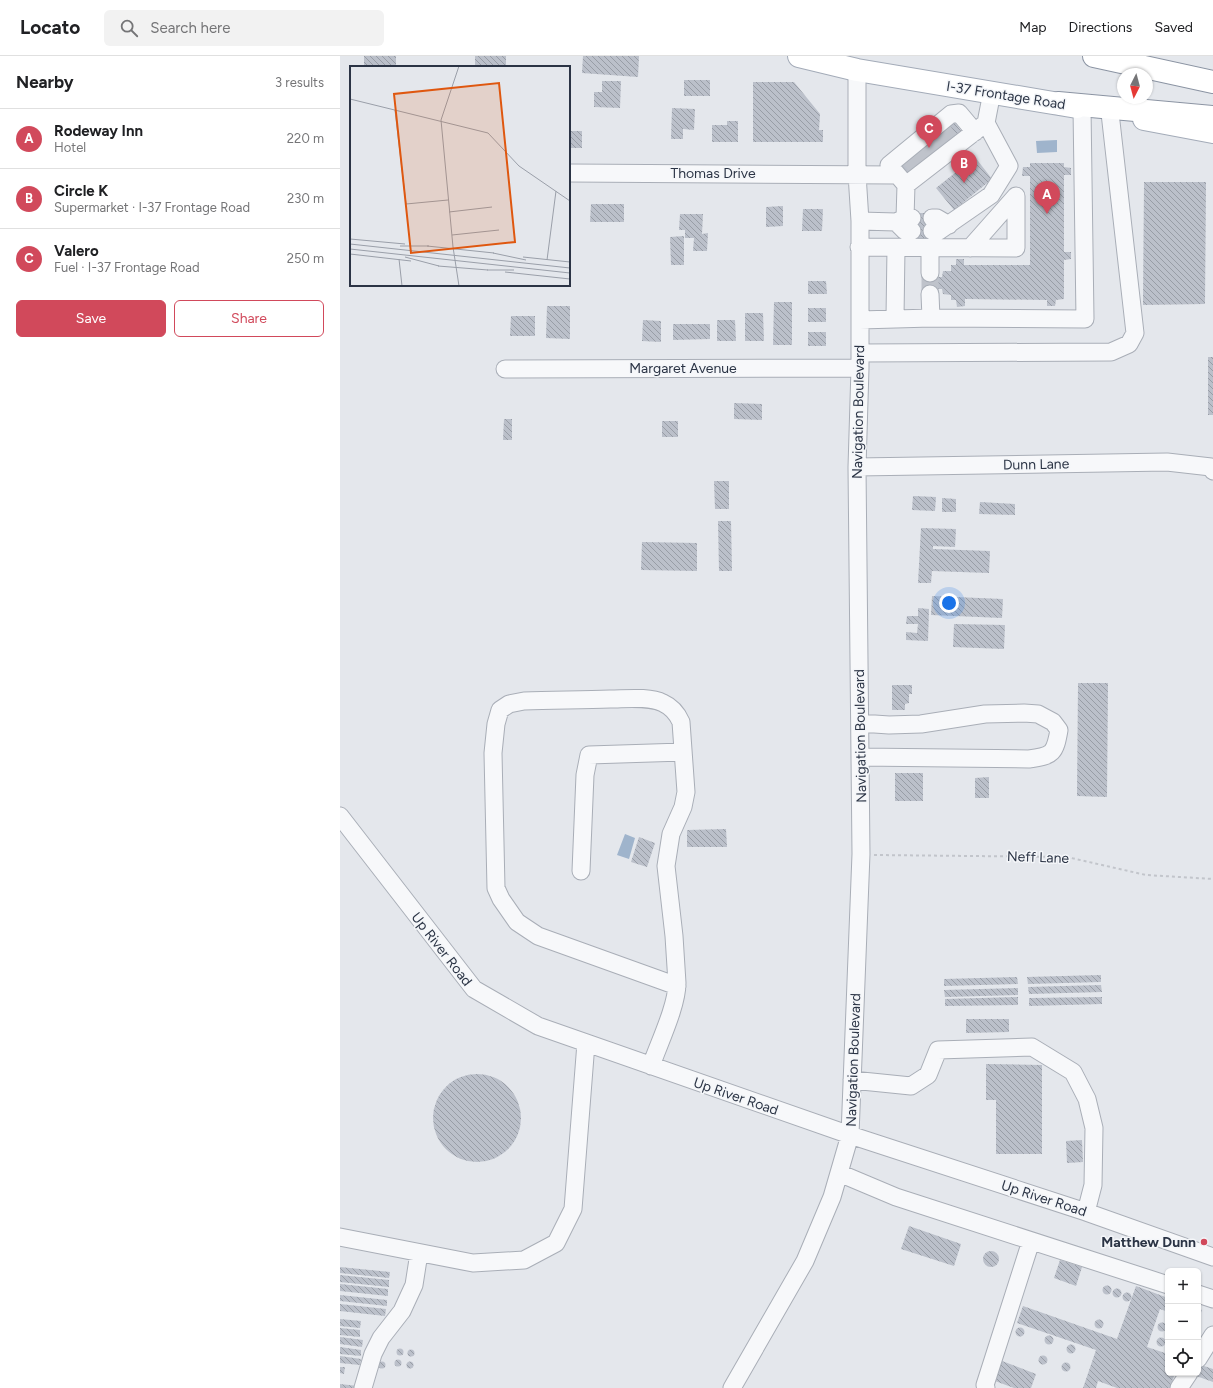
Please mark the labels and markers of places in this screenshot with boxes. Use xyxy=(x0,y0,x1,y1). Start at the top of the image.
pin: C xyxy=(916,115,942,148)
pin: B xyxy=(951,150,977,183)
pin: A xyxy=(1034,181,1060,214)
place label: Matthew Dunn xyxy=(1101,1234,1196,1251)
marker: Matthew Dunn xyxy=(1199,1237,1209,1247)

